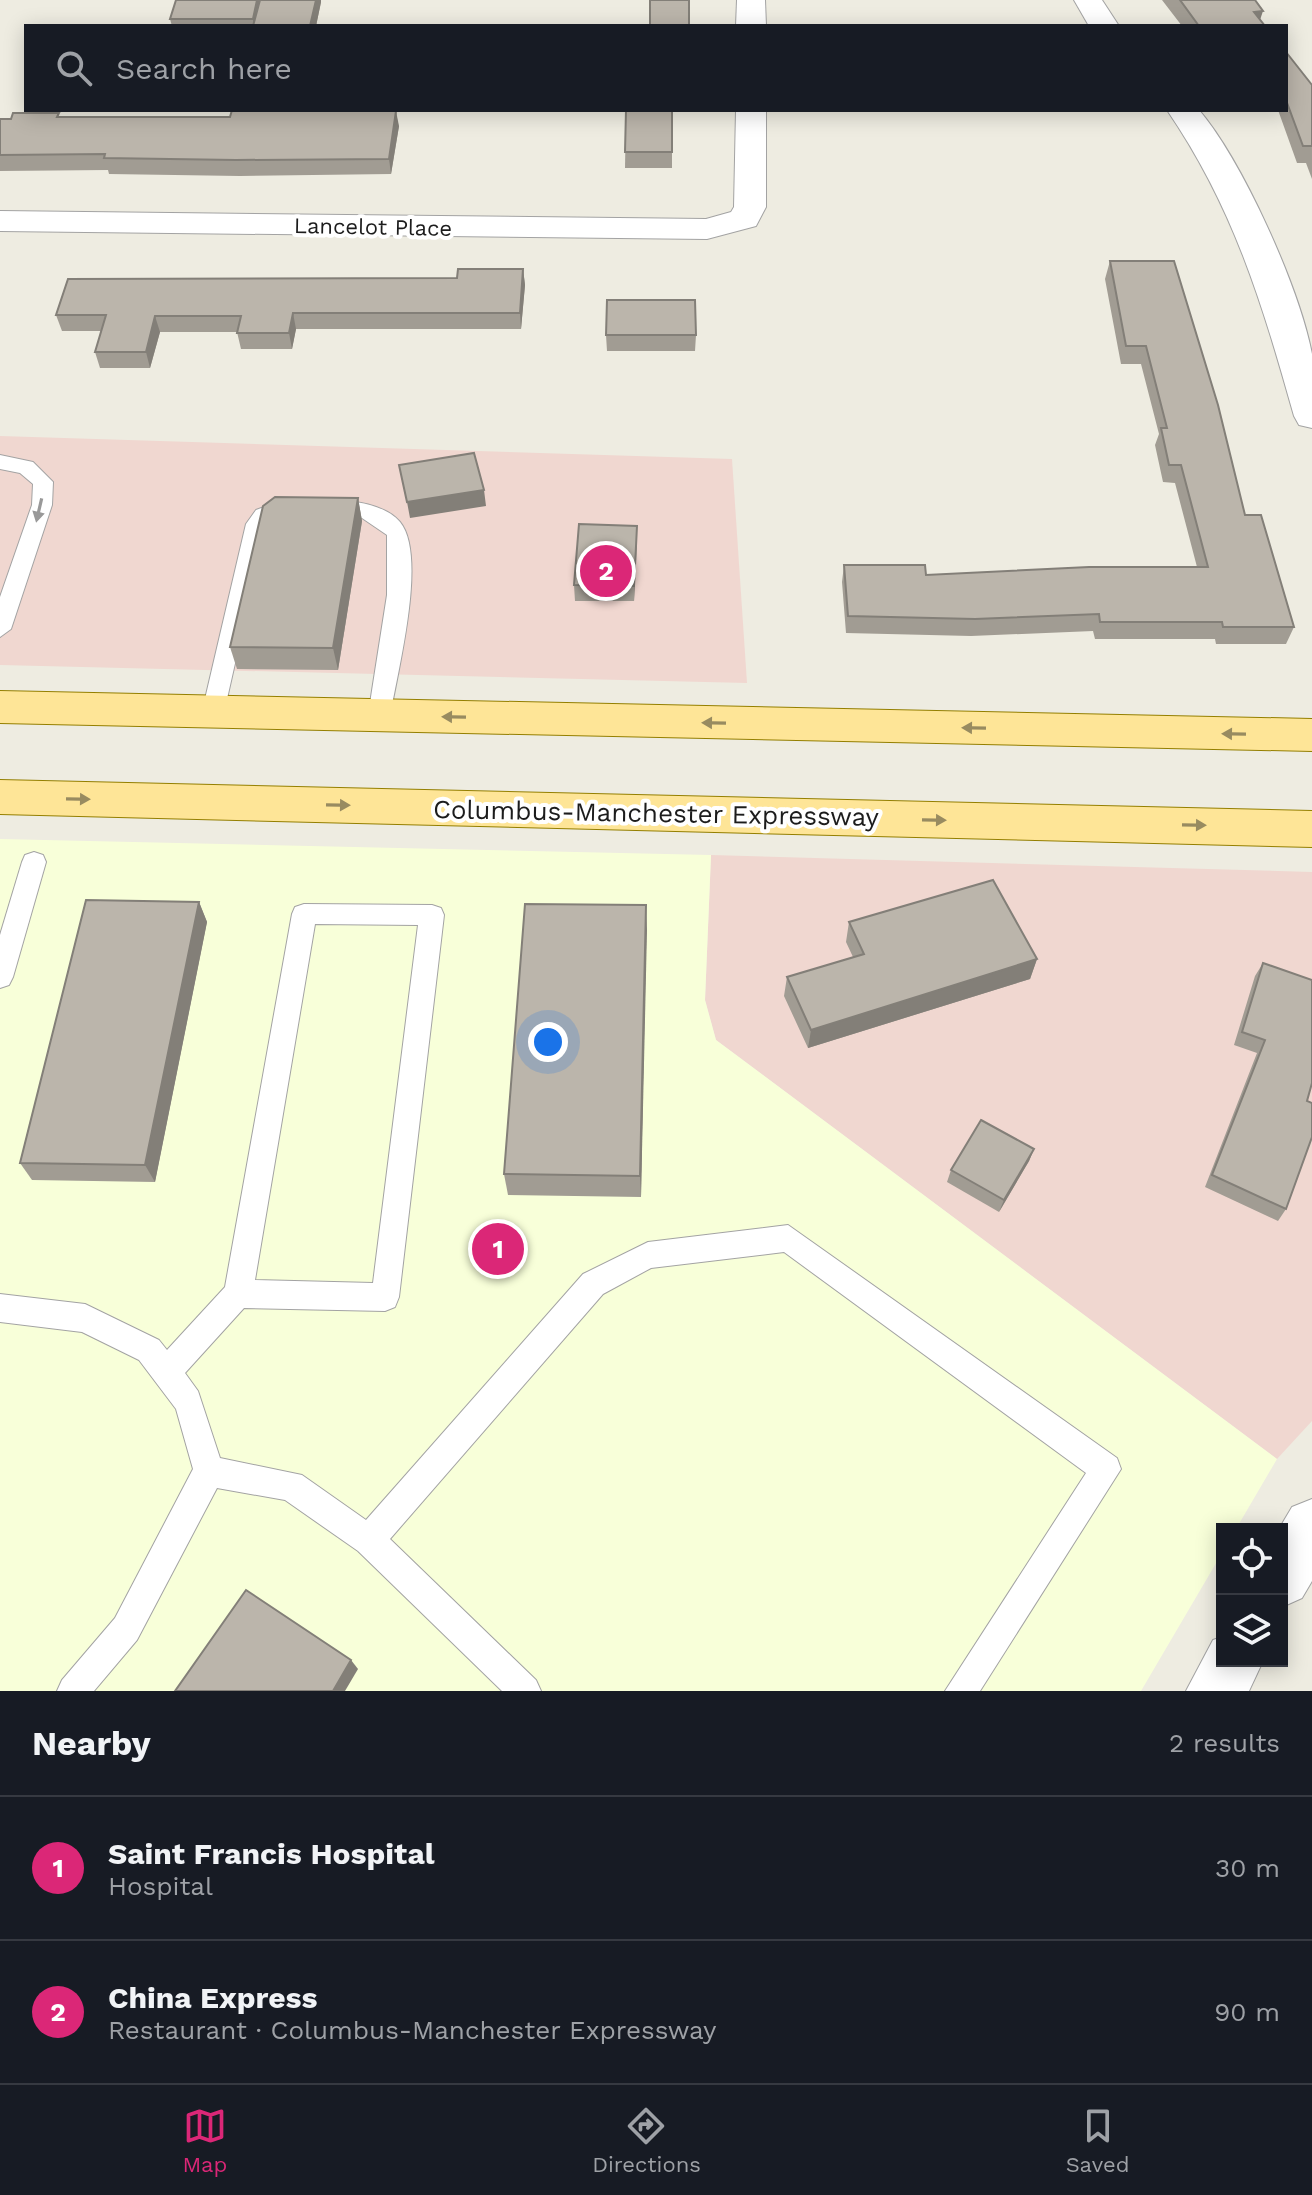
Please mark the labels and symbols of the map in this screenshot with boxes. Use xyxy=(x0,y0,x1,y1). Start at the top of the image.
street label: Lancelot Place xyxy=(294,213,452,241)
one-way arrow xyxy=(33,497,45,522)
pin: 2 xyxy=(580,541,632,601)
one-way arrow xyxy=(441,711,466,724)
one-way arrow xyxy=(701,717,726,729)
one-way arrow xyxy=(961,722,986,735)
one-way arrow xyxy=(1221,727,1246,740)
one-way arrow xyxy=(66,793,91,805)
street label: Columbus-Manchester Expressway xyxy=(433,794,880,832)
one-way arrow xyxy=(326,799,351,812)
one-way arrow xyxy=(922,813,947,826)
one-way arrow xyxy=(1182,819,1207,832)
your location xyxy=(528,1022,568,1062)
pin: 1 xyxy=(472,1219,524,1279)

